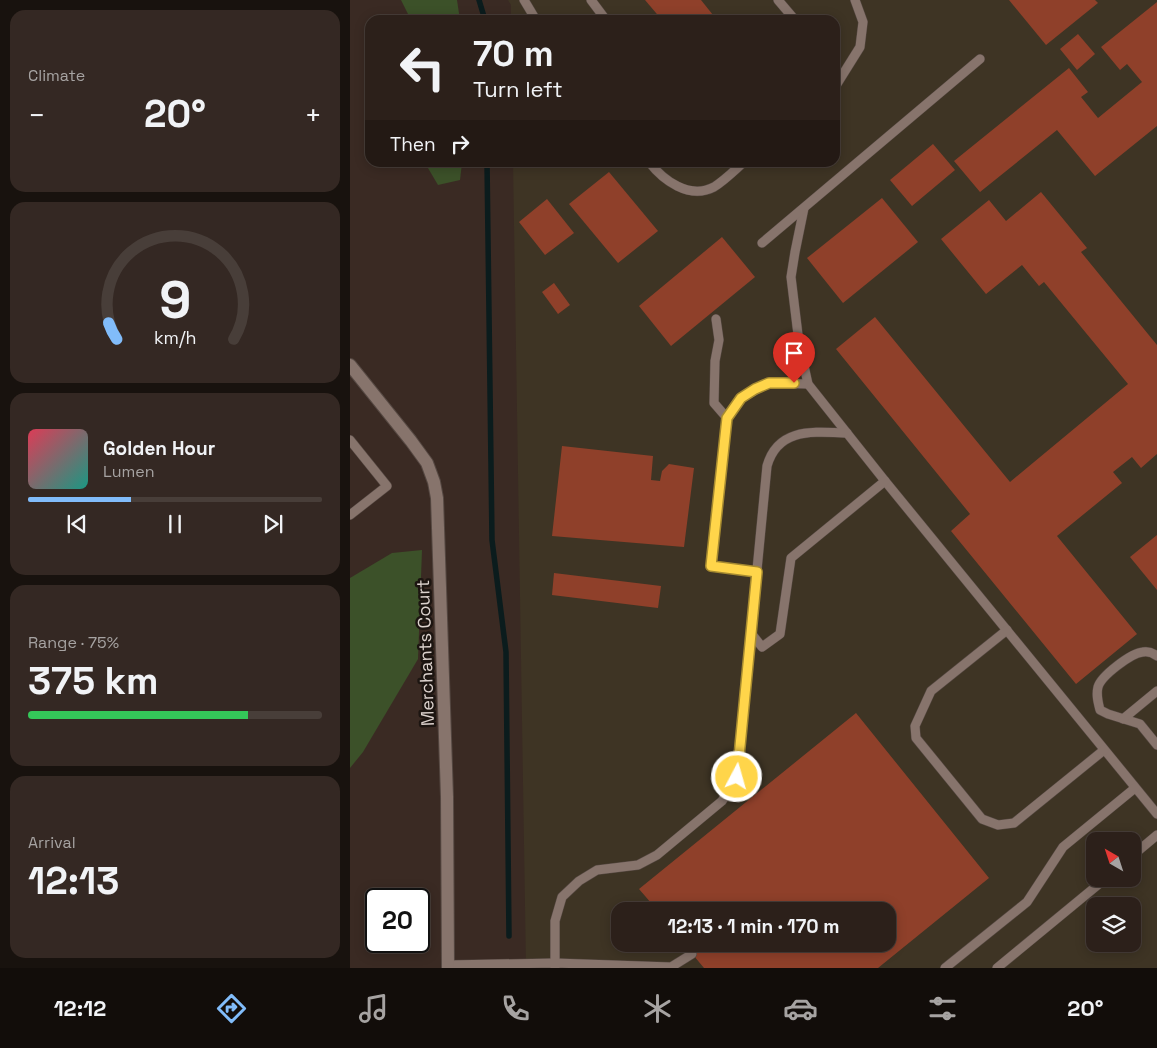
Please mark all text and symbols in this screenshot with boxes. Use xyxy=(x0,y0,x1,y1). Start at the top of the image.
text: 70 m xyxy=(473,32,554,76)
icon: left xyxy=(390,35,455,100)
text: Climate xyxy=(28,65,85,86)
text: Turn left xyxy=(473,75,563,103)
text: 20° xyxy=(144,90,206,138)
text: − xyxy=(28,97,45,133)
text: + xyxy=(305,97,322,133)
icon: right xyxy=(446,130,474,158)
text: Then xyxy=(390,132,436,157)
text: 9 xyxy=(159,267,191,333)
text: km/h xyxy=(154,326,196,349)
pin xyxy=(773,332,815,383)
icon: arrive xyxy=(780,339,808,367)
text: Golden Hour xyxy=(103,436,215,461)
text: Lumen xyxy=(103,461,155,482)
icon: previous xyxy=(63,510,91,538)
icon: pause xyxy=(161,510,189,538)
icon: next xyxy=(259,510,287,538)
street label: Merchants Court xyxy=(411,579,439,727)
text: Range · 75% xyxy=(28,632,119,653)
text: 375 km xyxy=(28,657,159,705)
position arrow xyxy=(710,750,762,802)
text: Arrival xyxy=(28,832,76,853)
north arrow xyxy=(1086,832,1141,888)
map controls xyxy=(1086,832,1141,952)
text: 12:13 xyxy=(28,857,119,905)
speed limit sign: 20 xyxy=(365,888,430,953)
button: layers xyxy=(1086,897,1141,952)
text: 12:13 · 1 min · 170 m xyxy=(667,914,840,939)
icon: directions xyxy=(214,991,249,1026)
icon: music xyxy=(356,991,391,1026)
icon: phone xyxy=(498,991,533,1026)
icon: climate xyxy=(640,991,675,1026)
icon: car xyxy=(783,991,818,1026)
icon: filters xyxy=(925,991,960,1026)
text: 12:12 xyxy=(54,994,106,1022)
text: 20° xyxy=(1067,994,1103,1022)

